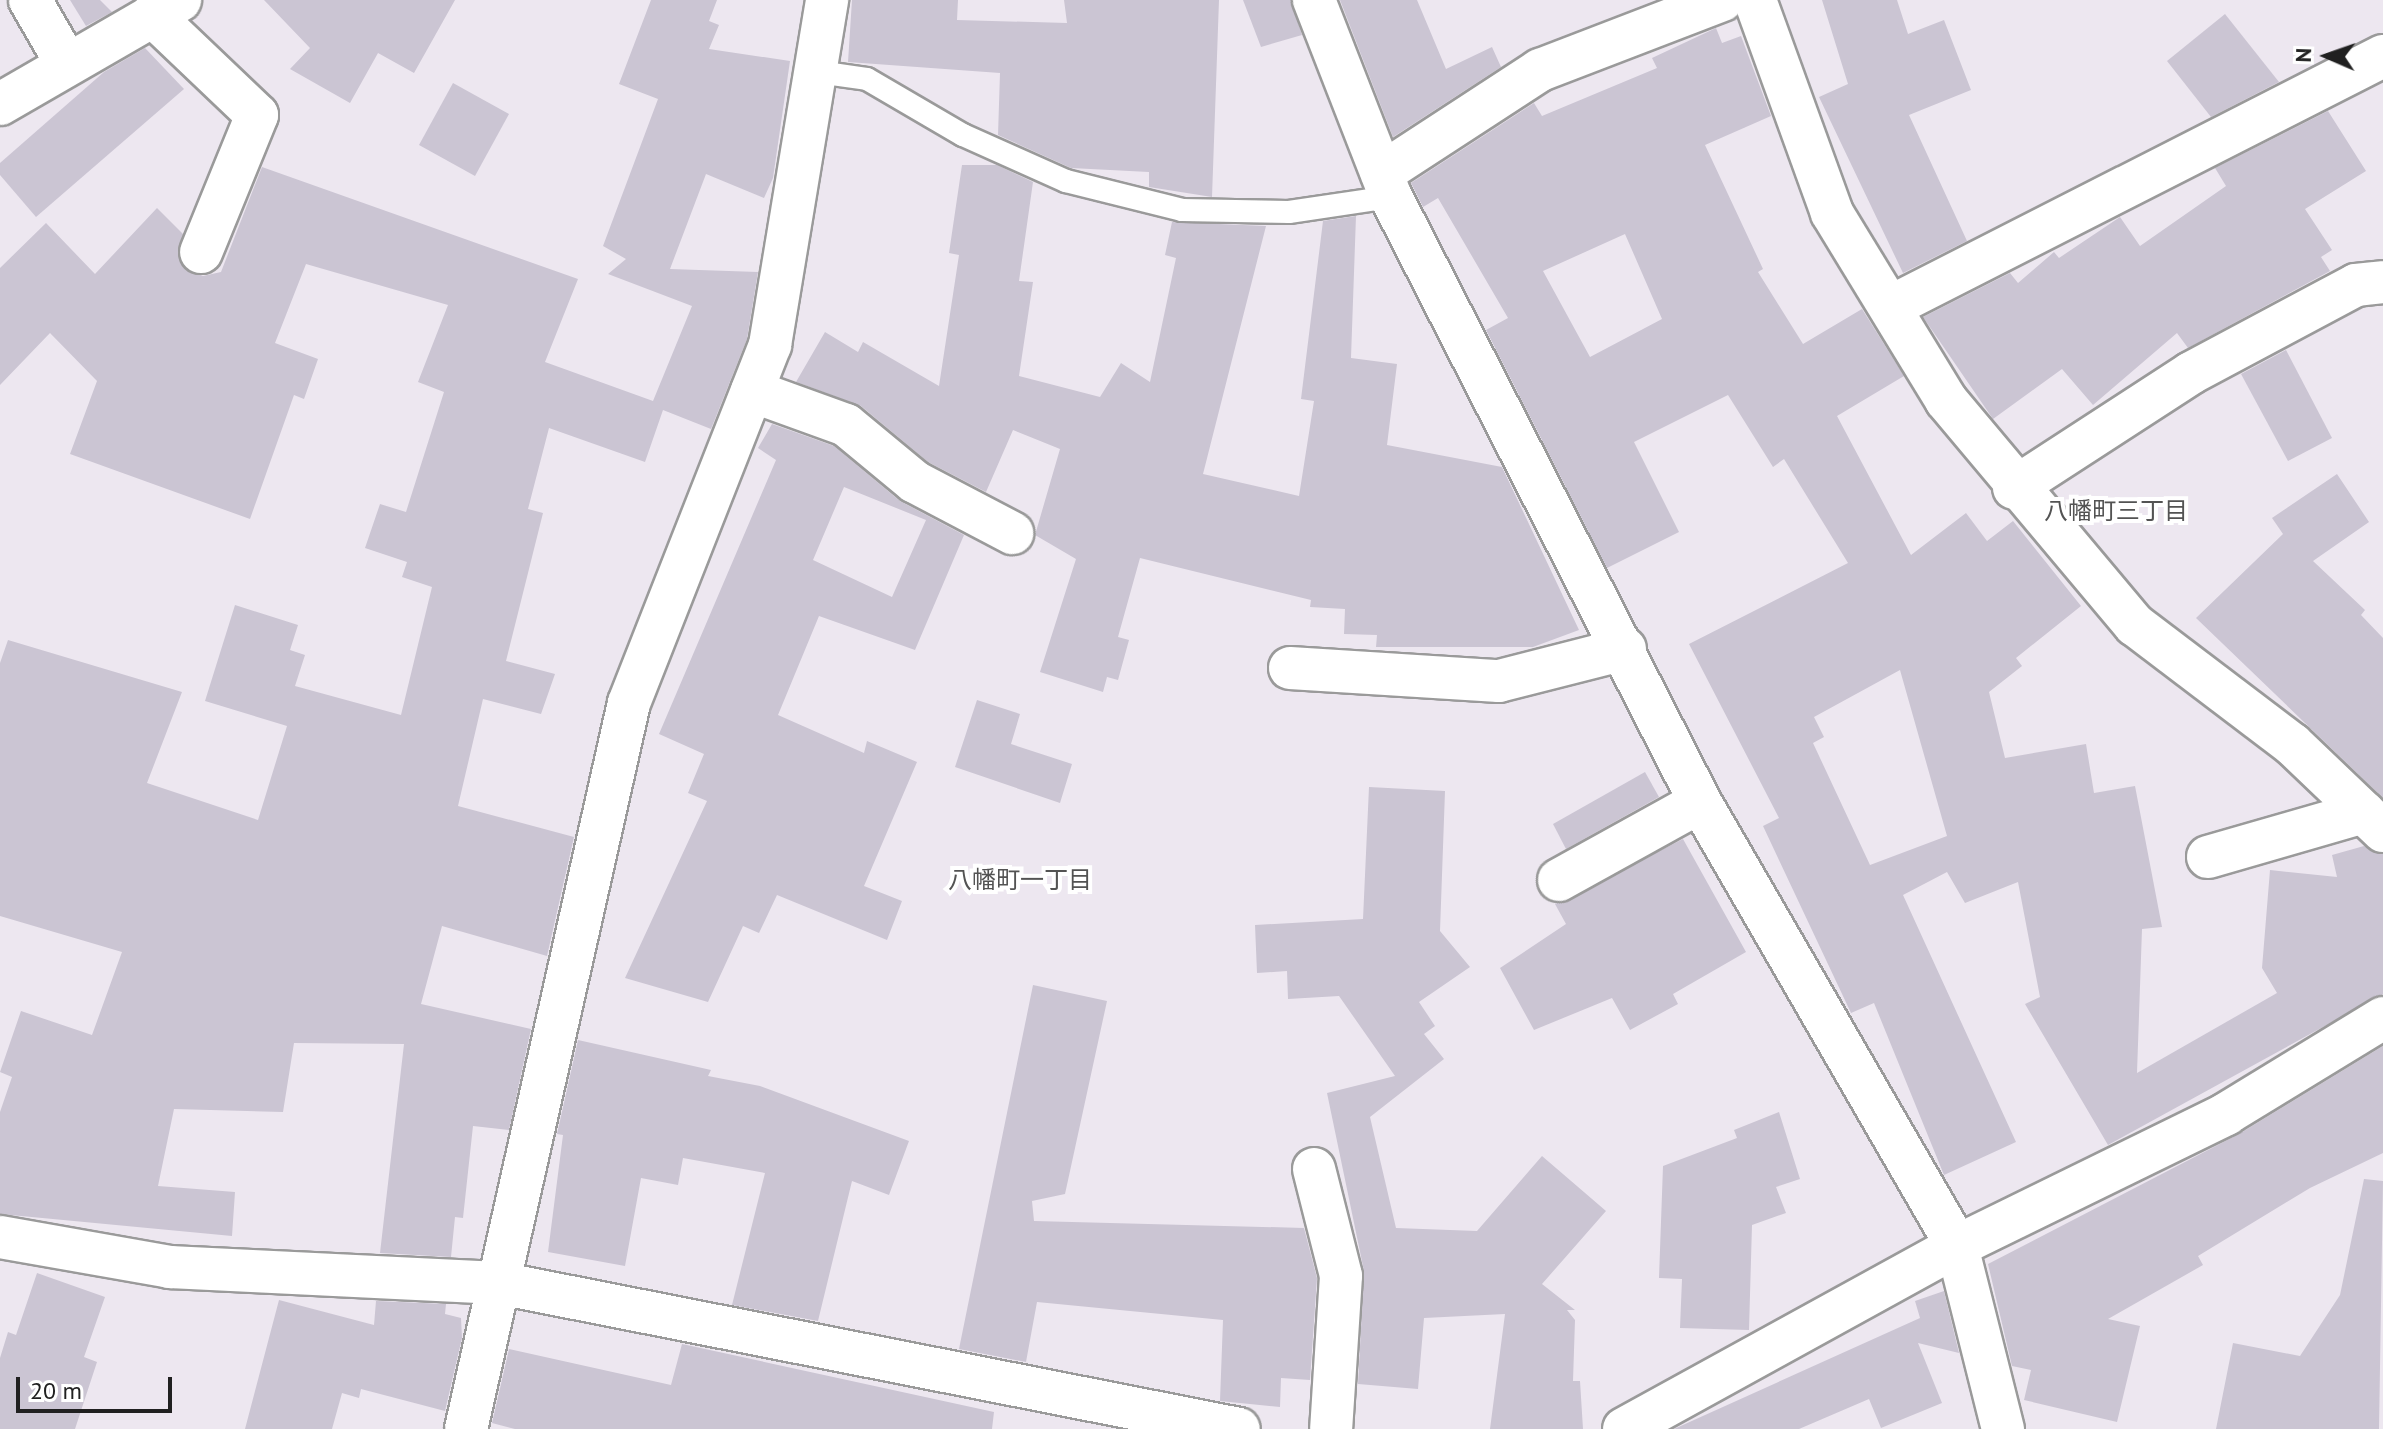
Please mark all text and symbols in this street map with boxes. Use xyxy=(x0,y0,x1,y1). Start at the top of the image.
north arrow xyxy=(2287,16,2367,96)
text: N xyxy=(2289,47,2317,63)
district label: 八幡町三丁目 xyxy=(2044,497,2188,525)
district label: 八幡町一丁目 xyxy=(948,866,1092,894)
scale bar xyxy=(20,1361,176,1411)
text: 20 m xyxy=(30,1375,82,1406)

